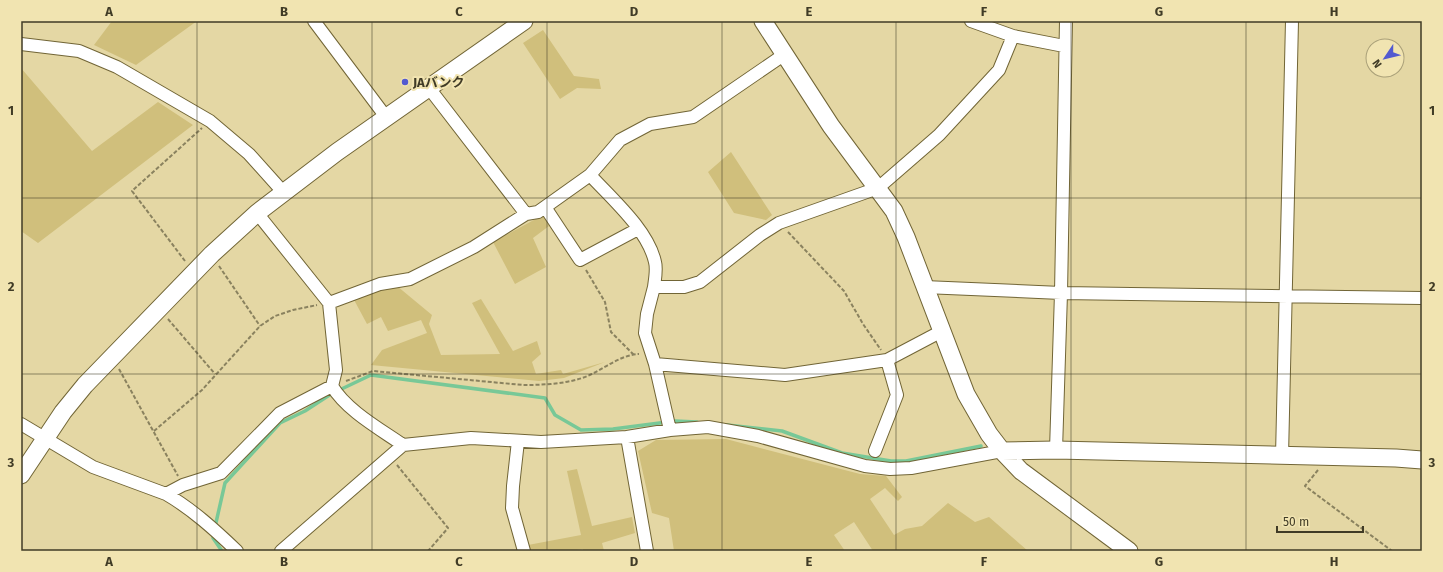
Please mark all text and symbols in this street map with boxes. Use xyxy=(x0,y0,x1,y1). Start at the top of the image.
text: A xyxy=(104,4,113,19)
text: B xyxy=(280,4,288,19)
text: C xyxy=(455,4,463,19)
text: D xyxy=(630,4,639,19)
text: E xyxy=(806,4,813,19)
text: F xyxy=(981,4,988,19)
text: G xyxy=(1155,4,1163,19)
text: H xyxy=(1330,4,1338,19)
north arrow xyxy=(1365,38,1405,78)
text: N xyxy=(1370,57,1385,70)
place label: JAバンク xyxy=(412,75,464,90)
marker: JAバンク xyxy=(400,77,410,87)
text: 1 xyxy=(8,103,14,118)
text: 1 xyxy=(1429,103,1435,118)
text: 2 xyxy=(8,279,15,294)
text: 2 xyxy=(1429,279,1436,294)
text: 3 xyxy=(7,455,15,470)
text: 3 xyxy=(1428,455,1436,470)
scale bar xyxy=(1277,508,1363,534)
text: 50 m xyxy=(1283,515,1309,529)
text: A xyxy=(104,554,113,569)
text: B xyxy=(280,554,288,569)
text: C xyxy=(455,554,463,569)
text: D xyxy=(630,554,639,569)
text: E xyxy=(806,554,813,569)
text: F xyxy=(981,554,988,569)
text: G xyxy=(1155,554,1163,569)
text: H xyxy=(1330,554,1338,569)

